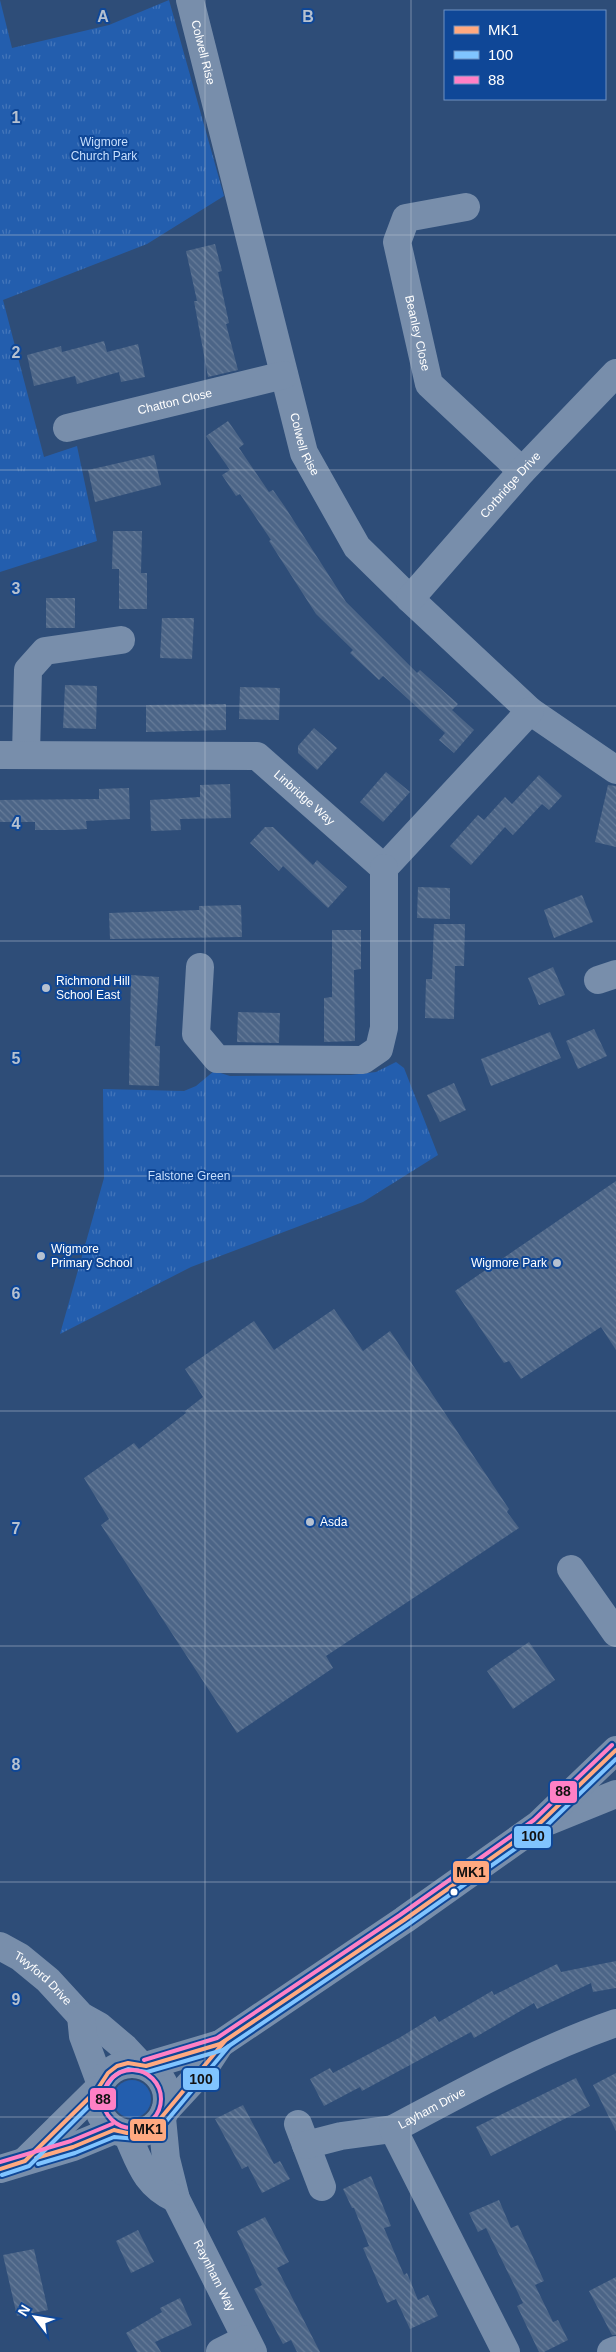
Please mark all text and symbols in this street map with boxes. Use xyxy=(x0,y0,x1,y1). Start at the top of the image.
text: A xyxy=(97,8,109,25)
text: B xyxy=(302,8,314,25)
legend xyxy=(444,10,606,100)
street label: Colwell Rise xyxy=(188,19,218,86)
text: MK1 xyxy=(488,21,519,38)
text: 100 xyxy=(488,46,513,63)
text: 88 xyxy=(488,71,505,88)
text: 1 xyxy=(12,109,21,126)
park label: Wigmore Church Park xyxy=(71,135,138,163)
street label: Beanley Close xyxy=(402,294,433,373)
text: 2 xyxy=(12,344,21,361)
street label: Chatton Close xyxy=(136,386,214,418)
street label: Colwell Rise xyxy=(287,411,322,478)
street label: Corbridge Drive xyxy=(477,449,544,521)
text: 3 xyxy=(12,580,21,597)
street label: Linbridge Way xyxy=(271,767,338,828)
text: 4 xyxy=(12,815,21,832)
place label: Richmond Hill School East xyxy=(56,974,130,1002)
marker: Richmond Hill School East xyxy=(40,982,52,994)
text: 5 xyxy=(12,1050,21,1067)
park label: Falstone Green xyxy=(148,1169,230,1183)
place label: Wigmore Primary School xyxy=(51,1242,132,1270)
marker: Wigmore Primary School xyxy=(35,1250,47,1262)
place label: Wigmore Park xyxy=(471,1256,548,1270)
marker: Wigmore Park xyxy=(551,1257,563,1269)
text: 6 xyxy=(12,1285,21,1302)
place label: Asda xyxy=(320,1515,348,1529)
marker: Asda xyxy=(304,1516,316,1528)
text: 7 xyxy=(12,1520,21,1537)
text: 8 xyxy=(12,1756,21,1773)
line badge: 88 xyxy=(549,1780,578,1804)
text: 88 xyxy=(555,1783,571,1799)
line badge: 100 xyxy=(513,1825,552,1849)
text: 100 xyxy=(521,1828,545,1844)
line badge: MK1 xyxy=(452,1860,490,1884)
text: MK1 xyxy=(456,1864,486,1880)
unlabelled marker xyxy=(449,1887,459,1897)
street label: Twyford Drive xyxy=(12,1948,75,2008)
text: 9 xyxy=(12,1991,21,2008)
line badge: 100 xyxy=(182,2067,220,2091)
text: 100 xyxy=(189,2071,213,2087)
street label: Layham Drive xyxy=(396,2085,468,2132)
line badge: 88 xyxy=(89,2087,117,2111)
text: 88 xyxy=(95,2091,111,2107)
line badge: MK1 xyxy=(129,2118,167,2142)
text: MK1 xyxy=(133,2121,163,2137)
street label: Raynham Way xyxy=(191,2237,238,2314)
north arrow xyxy=(10,2292,60,2342)
text: N xyxy=(14,2302,33,2319)

